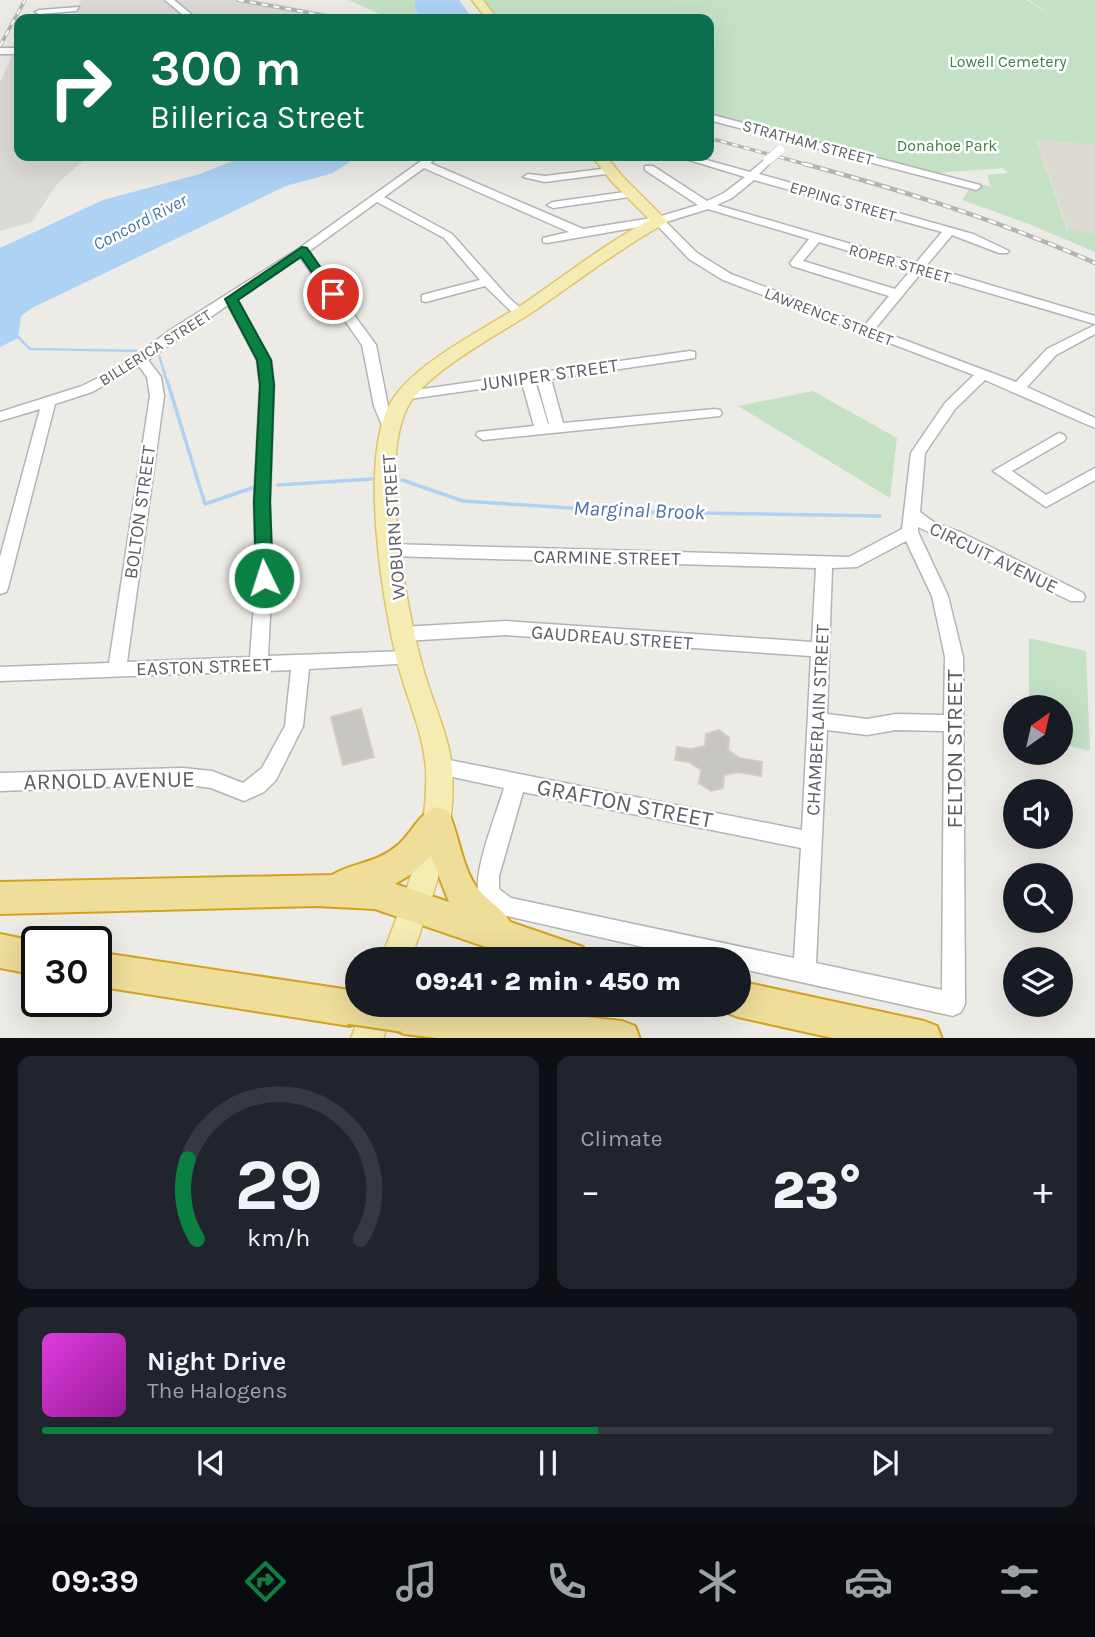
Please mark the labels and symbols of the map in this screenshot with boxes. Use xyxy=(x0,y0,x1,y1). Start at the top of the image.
park label: Lowell Cemetery xyxy=(949,52,1067,71)
street label: STRATHAM STREET xyxy=(740,116,875,169)
park label: Donahoe Park xyxy=(897,136,997,155)
street label: EPPING STREET xyxy=(788,177,898,226)
water label: Concord River xyxy=(89,188,192,255)
street label: ROPER STREET xyxy=(847,240,953,287)
pin xyxy=(303,264,363,324)
street label: LAWRENCE STREET xyxy=(762,283,896,350)
street label: BILLERICA STREET xyxy=(96,305,215,390)
street label: JUNIPER STREET xyxy=(479,354,620,396)
street label: BOLTON STREET xyxy=(120,443,160,580)
street label: WOBURN STREET xyxy=(378,453,410,601)
water label: Marginal Brook xyxy=(573,496,706,524)
street label: CIRCUIT AVENUE xyxy=(926,517,1061,598)
position arrow xyxy=(227,541,301,615)
street label: CARMINE STREET xyxy=(533,546,681,570)
street label: GAUDREAU STREET xyxy=(530,621,694,655)
street label: CHAMBERLAIN STREET xyxy=(802,623,834,816)
street label: EASTON STREET xyxy=(136,654,273,680)
street label: FELTON STREET xyxy=(941,669,968,829)
north arrow xyxy=(1003,695,1073,765)
street label: ARNOLD AVENUE xyxy=(23,766,195,795)
street label: GRAFTON STREET xyxy=(535,773,716,834)
speed limit sign: 30 xyxy=(21,926,112,1017)

